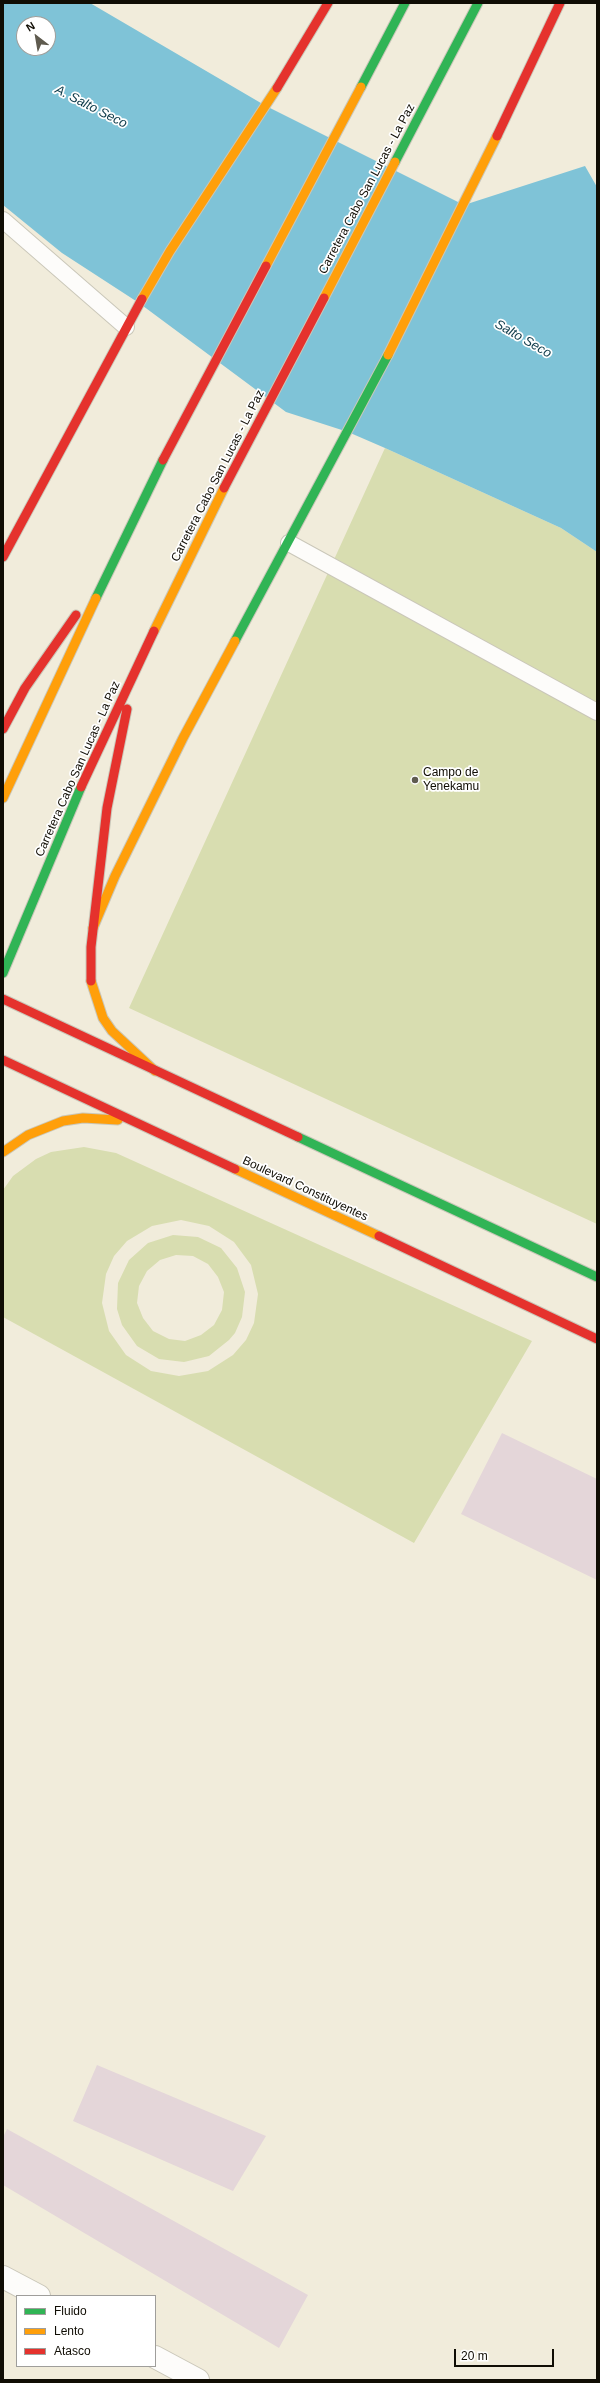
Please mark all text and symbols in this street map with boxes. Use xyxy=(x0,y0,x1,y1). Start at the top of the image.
north arrow xyxy=(16,16,56,56)
text: N xyxy=(24,19,37,34)
water label: A. Salto Seco xyxy=(52,82,130,132)
street label: Carretera Cabo San Lucas - La Paz xyxy=(316,101,418,277)
water label: Salto Seco xyxy=(492,317,554,361)
street label: Carretera Cabo San Lucas - La Paz xyxy=(168,388,268,564)
street label: Carretera Cabo San Lucas - La Paz xyxy=(33,679,123,859)
place label: Campo de Yenekamu xyxy=(423,766,479,794)
marker: Campo de Yenekamu xyxy=(410,775,420,785)
street label: Boulevard Constituyentes xyxy=(240,1154,370,1224)
legend xyxy=(16,2295,156,2367)
text: Fluido xyxy=(54,2304,87,2318)
text: Lento xyxy=(54,2324,84,2338)
scale bar xyxy=(456,2341,556,2367)
text: Atasco xyxy=(54,2344,91,2358)
text: 20 m xyxy=(461,2349,488,2363)

